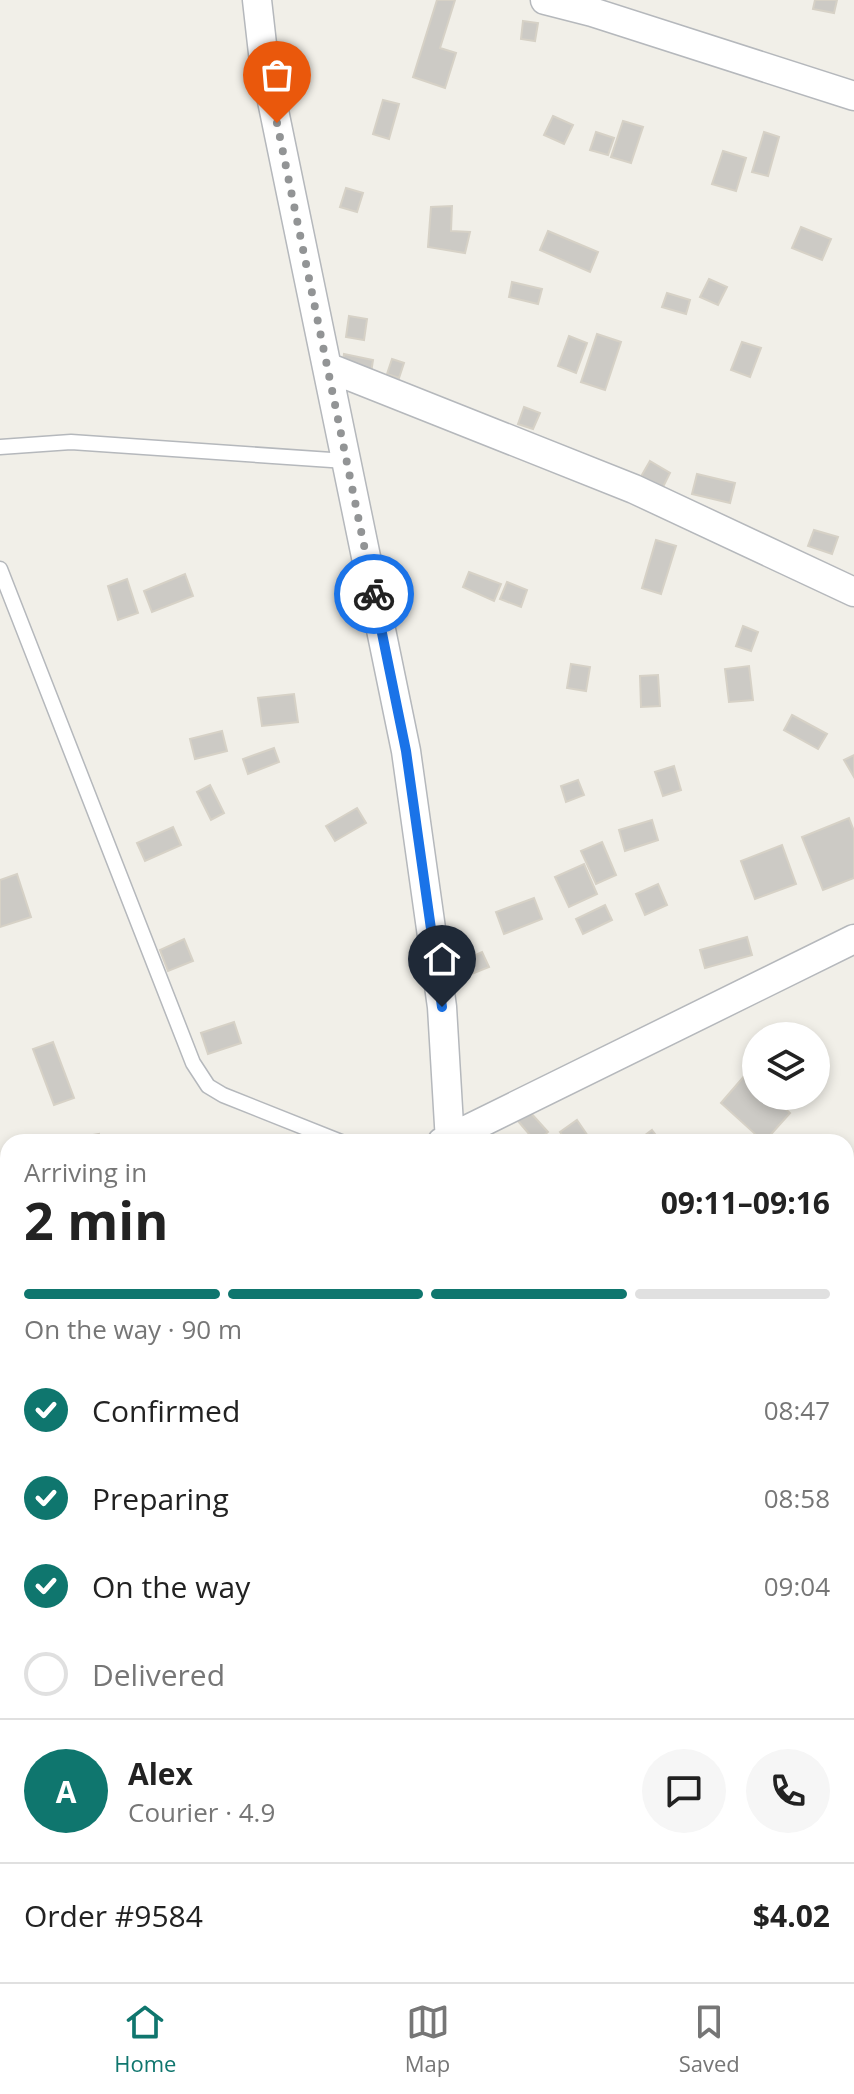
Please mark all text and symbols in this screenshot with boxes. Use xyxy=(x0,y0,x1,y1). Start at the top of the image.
pin xyxy=(243,41,311,123)
icon: bag xyxy=(255,53,299,97)
courier xyxy=(334,554,414,634)
icon: bike xyxy=(352,572,396,616)
pin xyxy=(408,925,476,1007)
icon: home xyxy=(420,937,464,981)
map controls xyxy=(742,1022,830,1110)
button: layers xyxy=(742,1022,830,1110)
text: Arriving in xyxy=(24,1154,147,1190)
text: 09:11–09:16 xyxy=(661,1182,830,1223)
text: 2 min xyxy=(24,1184,168,1255)
text: On the way · 90 m xyxy=(24,1311,242,1347)
icon: check xyxy=(24,1388,68,1432)
text: Confirmed xyxy=(92,1390,240,1431)
text: 08:47 xyxy=(764,1392,830,1428)
icon: check xyxy=(24,1476,68,1520)
text: Preparing xyxy=(92,1478,229,1519)
text: 08:58 xyxy=(764,1480,830,1516)
icon: check xyxy=(24,1564,68,1608)
text: On the way xyxy=(92,1566,250,1607)
text: 09:04 xyxy=(764,1568,830,1604)
text: Delivered xyxy=(92,1654,225,1695)
button: chat xyxy=(642,1749,726,1833)
button: phone xyxy=(746,1749,830,1833)
text: Alex xyxy=(128,1753,193,1794)
text: A xyxy=(56,1771,76,1812)
text: Courier · 4.9 xyxy=(128,1794,275,1830)
text: Order #9584 xyxy=(24,1895,203,1936)
text: $4.02 xyxy=(753,1895,830,1936)
tab: Home xyxy=(114,2000,176,2078)
tab: Map xyxy=(405,2000,450,2078)
tab: Saved xyxy=(679,2000,740,2078)

